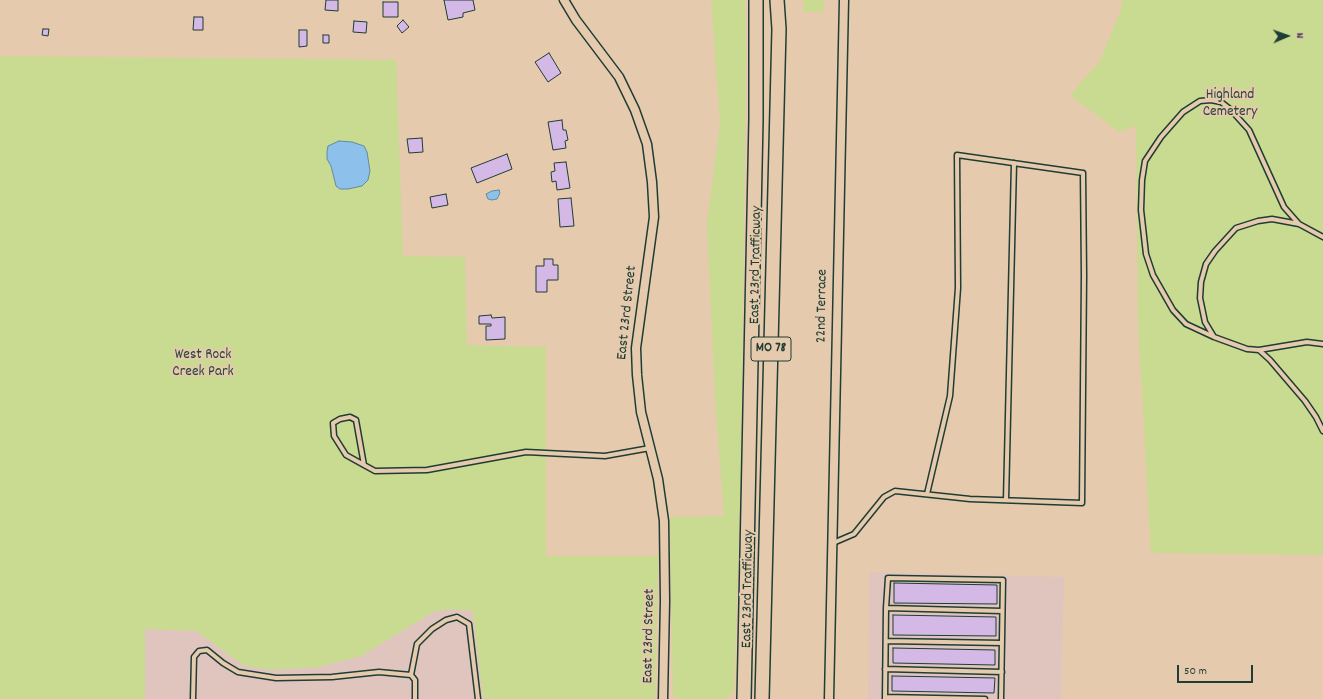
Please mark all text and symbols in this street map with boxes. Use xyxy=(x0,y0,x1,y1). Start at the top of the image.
north arrow xyxy=(1267,16,1307,56)
text: N xyxy=(1291,33,1307,39)
park label: Highland Cemetery xyxy=(1203,87,1257,122)
street label: East 23rd Trafficway xyxy=(747,206,767,324)
street label: East 23rd Street xyxy=(614,265,642,361)
street label: 22nd Terrace xyxy=(813,269,833,343)
road number: MO 78 xyxy=(751,337,791,361)
park label: West Rock Creek Park xyxy=(172,347,234,382)
street label: East 23rd Trafficway xyxy=(739,530,759,648)
street label: East 23rd Street xyxy=(640,588,660,684)
scale bar xyxy=(1179,657,1255,683)
text: 50 m xyxy=(1184,663,1207,680)

